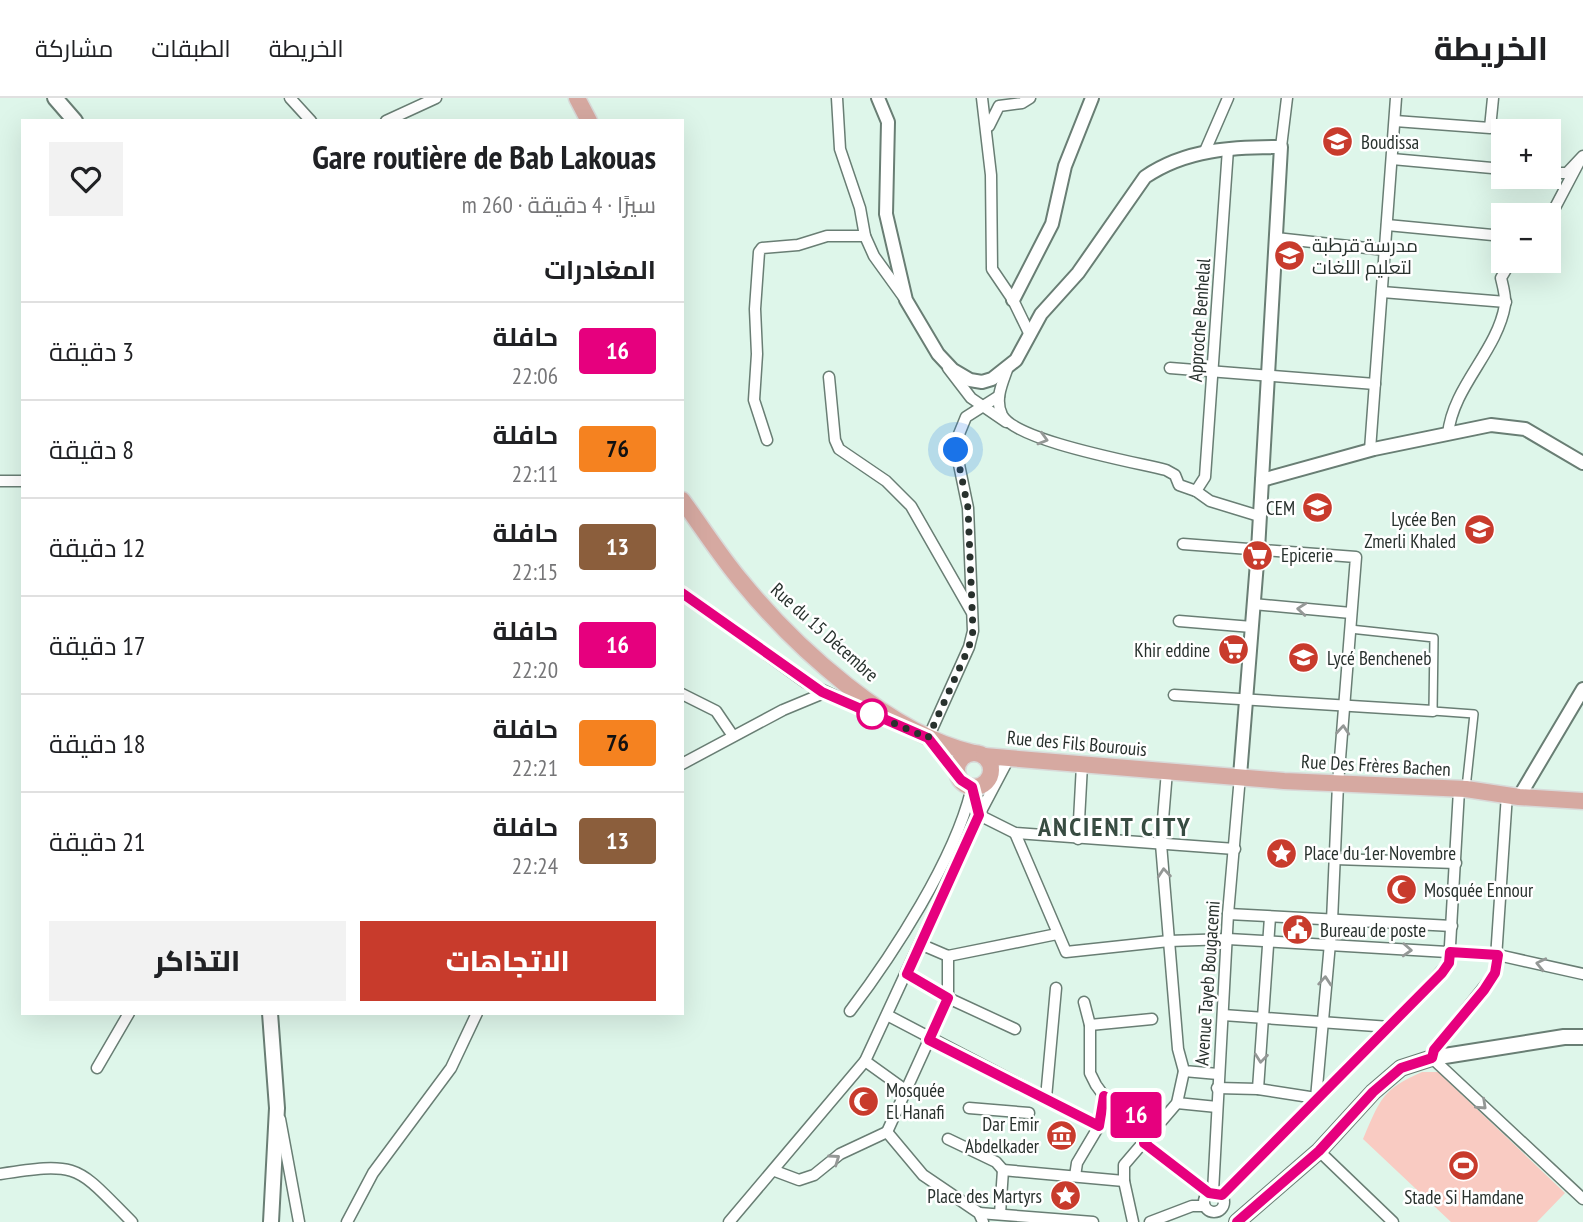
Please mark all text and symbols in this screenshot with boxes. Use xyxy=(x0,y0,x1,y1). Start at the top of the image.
text: الخريطة xyxy=(1434,26,1548,69)
text: مشاركة xyxy=(35,33,113,64)
text: الطبقات xyxy=(151,33,231,64)
text: الخريطة xyxy=(269,33,344,64)
map controls xyxy=(1491,119,1561,273)
button: + xyxy=(1491,119,1561,189)
school or university icon: Boudissa xyxy=(1321,125,1355,159)
place label: Boudissa xyxy=(1361,130,1419,154)
text: Gare routière de Bab Lakouas xyxy=(312,135,656,178)
button: heart xyxy=(49,142,123,216)
text: سيرًا · 4 دقيقة · 260 m xyxy=(462,190,656,219)
button: − xyxy=(1491,203,1561,273)
place label: مدرسة قرطبة لتعليم اللغات xyxy=(1312,233,1418,281)
school or university icon: مدرسة قرطبة لتعليم اللغات xyxy=(1272,239,1306,273)
text: المغادرات xyxy=(544,253,656,286)
street label: Approche Benhelal xyxy=(1183,257,1215,383)
text: حافلة xyxy=(493,320,558,353)
text: 3 دقيقة xyxy=(49,335,134,368)
text: 16 xyxy=(606,335,629,366)
text: 22:06 xyxy=(512,361,558,390)
text: حافلة xyxy=(493,418,558,451)
one-way arrow xyxy=(1037,430,1049,445)
your location xyxy=(938,432,973,467)
text: 8 دقيقة xyxy=(49,433,134,466)
text: 76 xyxy=(606,433,629,464)
text: 22:11 xyxy=(512,459,558,488)
school or university icon: CEM xyxy=(1301,491,1335,525)
place label: CEM xyxy=(1266,496,1295,520)
place label: Lycée Ben Zmerli Khaled xyxy=(1364,507,1456,553)
school or university icon: Lycée Ben Zmerli Khaled xyxy=(1462,513,1496,547)
text: حافلة xyxy=(493,516,558,549)
text: 12 دقيقة xyxy=(49,531,146,564)
text: 13 xyxy=(606,531,629,562)
supermarket icon: Epicerie xyxy=(1241,538,1275,572)
place label: Epicerie xyxy=(1281,543,1333,567)
text: 22:15 xyxy=(512,557,558,586)
street label: Rue du 15 Décembre xyxy=(766,577,884,687)
one-way arrow xyxy=(1297,602,1308,617)
text: حافلة xyxy=(493,614,558,647)
text: 17 دقيقة xyxy=(49,629,146,662)
text: 16 xyxy=(606,629,629,660)
supermarket icon: Khir eddine xyxy=(1216,633,1250,667)
place label: Khir eddine xyxy=(1134,638,1210,662)
school or university icon: Lycé Bencheneb xyxy=(1287,641,1321,675)
place label: Lycé Bencheneb xyxy=(1327,646,1431,670)
text: 22:20 xyxy=(512,655,558,684)
unlabelled marker xyxy=(857,699,887,729)
text: حافلة xyxy=(493,712,558,745)
one-way arrow xyxy=(1336,724,1351,736)
street label: Rue des Fils Bourouis xyxy=(1006,725,1148,761)
text: 18 دقيقة xyxy=(49,727,146,760)
text: 76 xyxy=(606,727,629,758)
street label: Rue Des Frères Bachen xyxy=(1301,749,1451,781)
text: 22:21 xyxy=(512,753,558,782)
text: حافلة xyxy=(493,810,558,843)
district label: ANCIENT CITY xyxy=(1037,810,1192,843)
text: 21 دقيقة xyxy=(49,825,146,858)
text: 13 xyxy=(606,825,629,856)
place icon: Place du 1er Novembre xyxy=(1264,836,1298,870)
place label: Place du 1er Novembre xyxy=(1304,841,1456,865)
text: 22:24 xyxy=(512,851,558,880)
one-way arrow xyxy=(1157,867,1172,878)
mosque icon: Mosquée Ennour xyxy=(1384,873,1418,907)
place label: Mosquée Ennour xyxy=(1424,878,1534,902)
street label: Avenue Tayeb Bougacemi xyxy=(1189,900,1225,1066)
public building icon: Bureau de poste xyxy=(1280,913,1314,947)
place label: Bureau de poste xyxy=(1320,918,1426,942)
button: التذاكر xyxy=(49,921,346,1001)
button: الاتجاهات xyxy=(360,921,656,1001)
one-way arrow xyxy=(1402,942,1413,957)
one-way arrow xyxy=(1535,958,1547,973)
one-way arrow xyxy=(1317,976,1332,987)
one-way arrow xyxy=(1254,1053,1269,1064)
place label: Mosquée El Hanafi xyxy=(886,1078,945,1124)
mosque icon: Mosquée El Hanafi xyxy=(846,1084,880,1118)
line badge: 16 xyxy=(1104,1092,1168,1138)
one-way arrow xyxy=(1474,1097,1487,1109)
text: 16 xyxy=(1125,1099,1147,1130)
place label: Dar Emir Abdelkader xyxy=(965,1112,1040,1158)
museum icon: Dar Emir Abdelkader xyxy=(1045,1118,1079,1152)
sports icon: Stade Si Hamdane xyxy=(1447,1149,1481,1183)
one-way arrow xyxy=(827,1155,840,1167)
place icon: Place des Martyrs xyxy=(1048,1179,1082,1213)
place label: Place des Martyrs xyxy=(927,1184,1042,1208)
place label: Stade Si Hamdane xyxy=(1404,1185,1524,1209)

